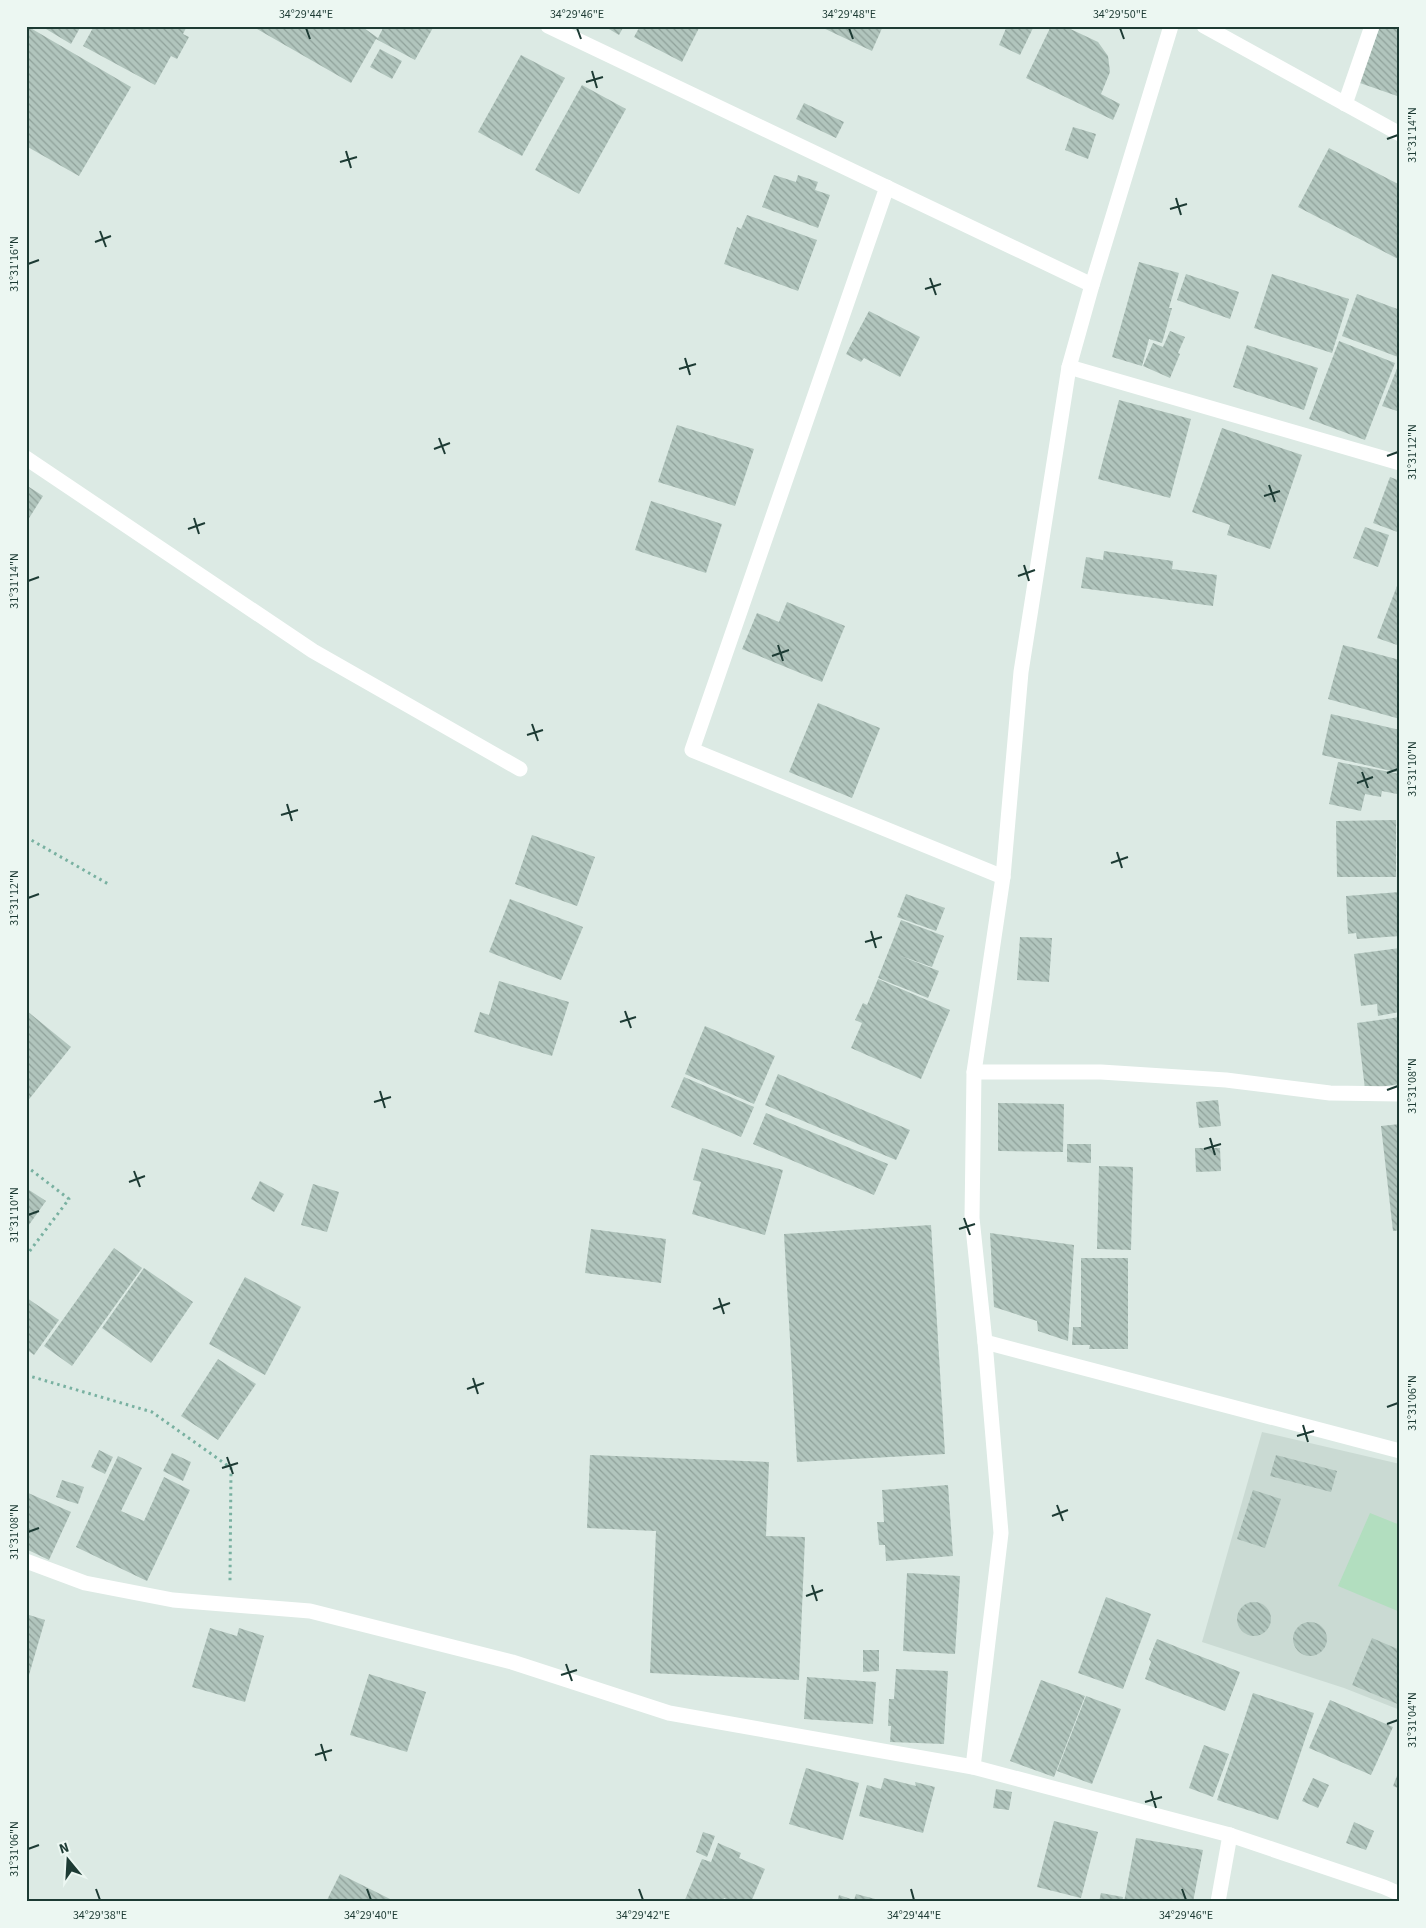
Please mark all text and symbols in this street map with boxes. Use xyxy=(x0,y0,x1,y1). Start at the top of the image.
text: 34°29'44"E xyxy=(279,6,333,23)
text: 34°29'46"E xyxy=(550,6,604,23)
text: 34°29'48"E xyxy=(822,6,876,23)
text: 34°29'50"E xyxy=(1093,6,1147,23)
text: 31°31'14"N xyxy=(1404,107,1421,163)
text: 31°31'16"N xyxy=(6,236,23,292)
text: 31°31'12"N xyxy=(1404,424,1421,480)
text: 31°31'14"N xyxy=(6,553,23,609)
text: 31°31'10"N xyxy=(1404,741,1421,797)
text: 31°31'12"N xyxy=(6,870,23,926)
text: 31°31'08"N xyxy=(1404,1058,1421,1114)
text: 31°31'10"N xyxy=(6,1187,23,1243)
text: 31°31'06"N xyxy=(1404,1375,1421,1431)
text: 31°31'08"N xyxy=(6,1504,23,1560)
text: 31°31'04"N xyxy=(1404,1692,1421,1748)
text: 31°31'06"N xyxy=(6,1821,23,1877)
north arrow xyxy=(42,1836,92,1886)
text: N xyxy=(57,1838,72,1860)
text: 34°29'38"E xyxy=(73,1907,127,1924)
text: 34°29'40"E xyxy=(344,1907,398,1924)
text: 34°29'42"E xyxy=(616,1907,670,1924)
text: 34°29'44"E xyxy=(887,1907,941,1924)
text: 34°29'46"E xyxy=(1159,1907,1213,1924)

